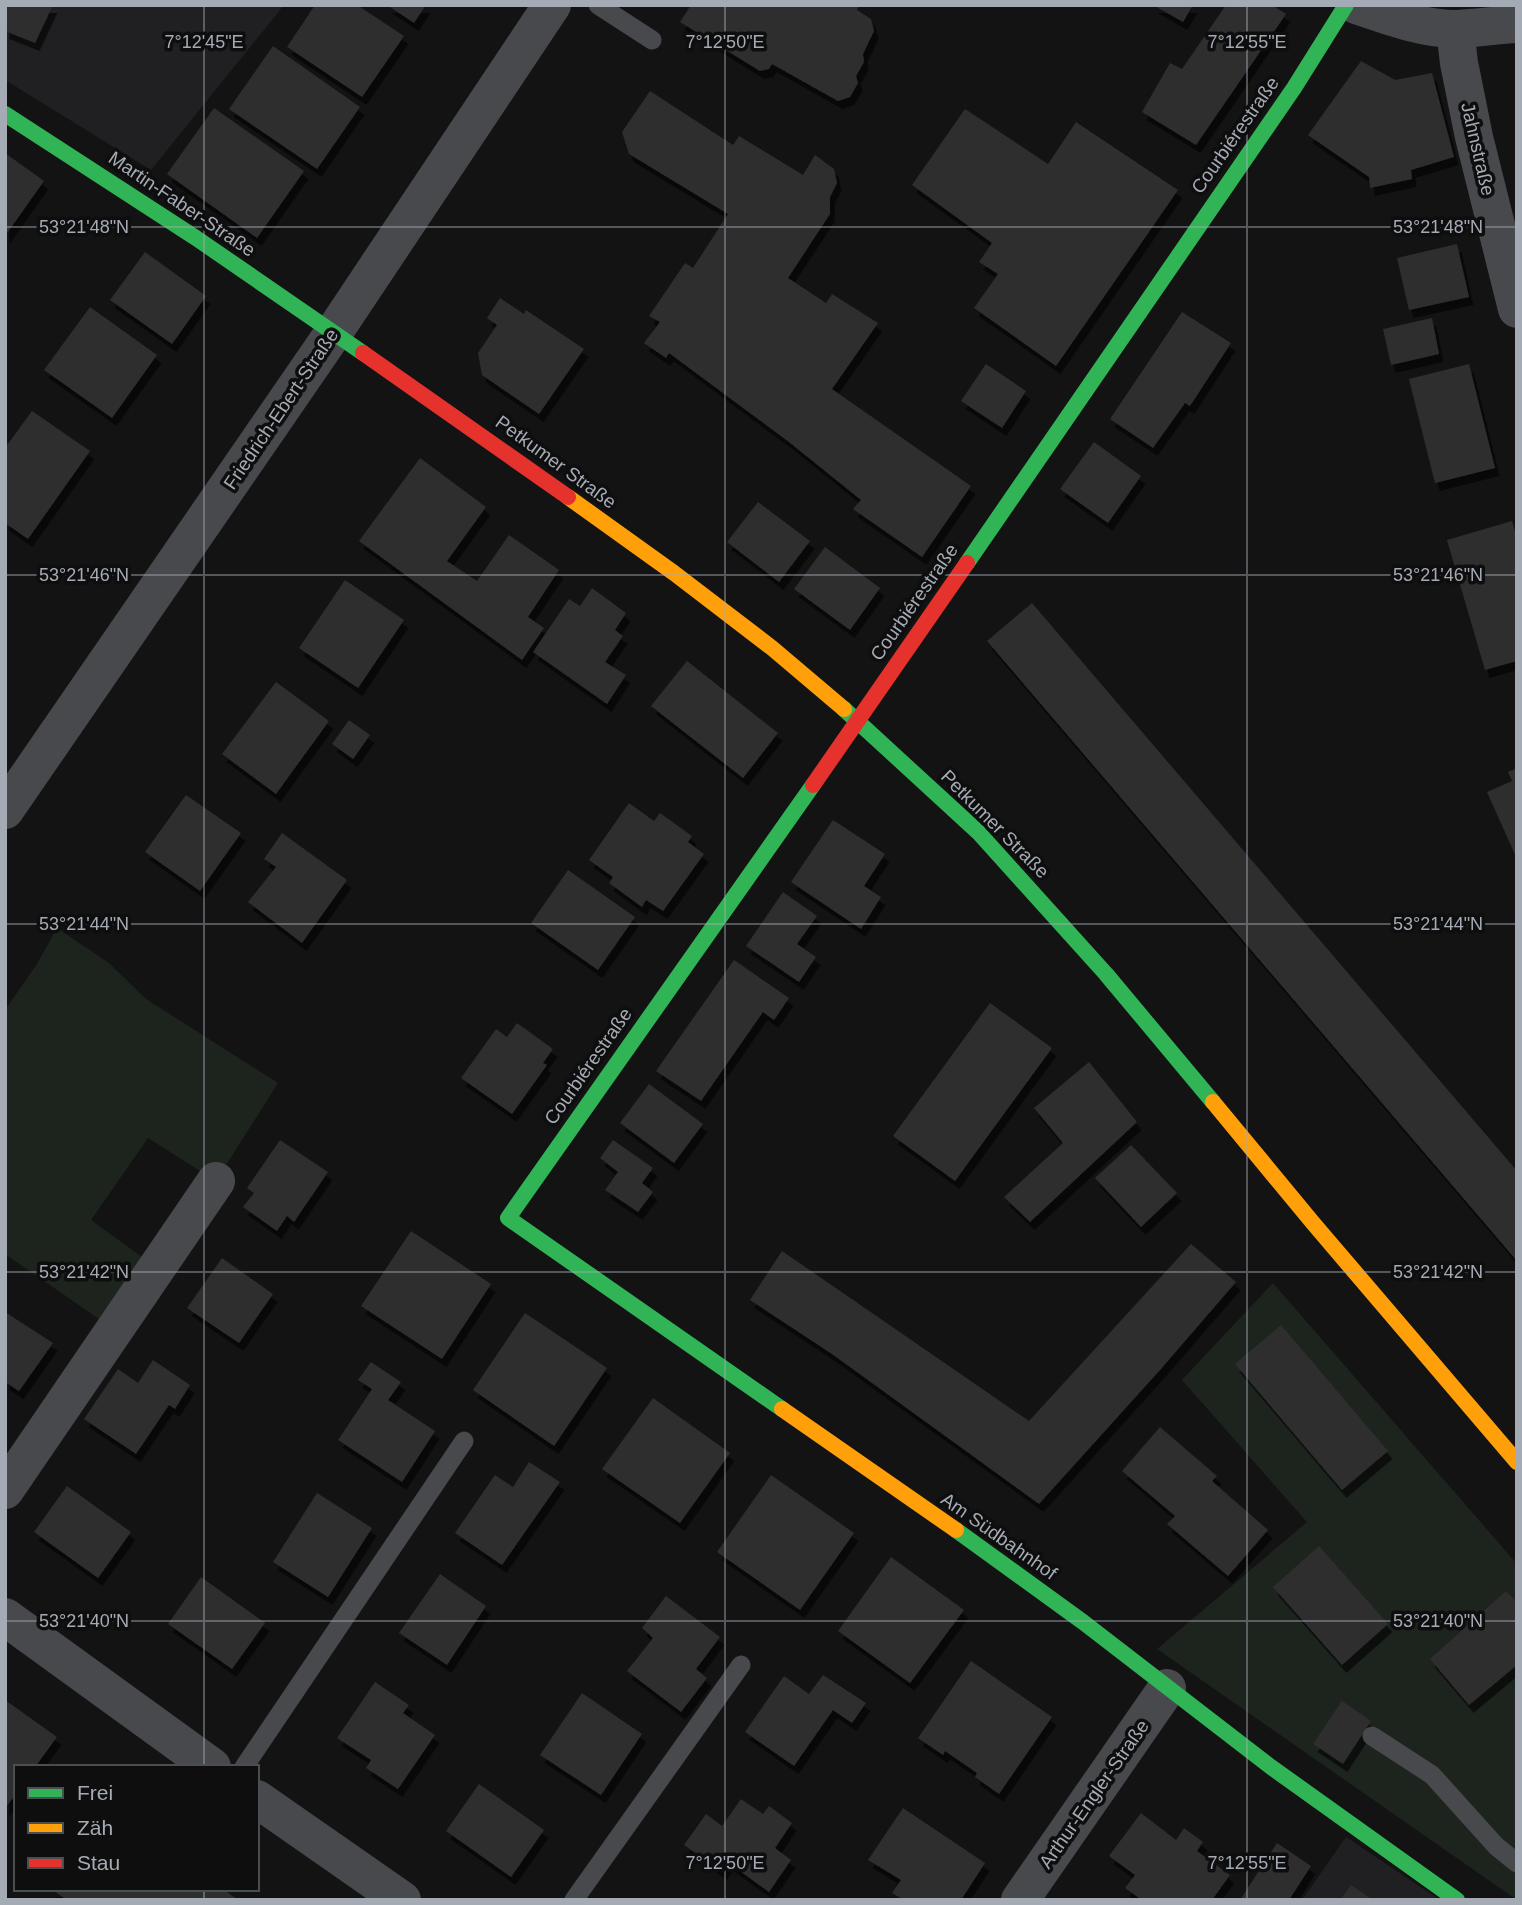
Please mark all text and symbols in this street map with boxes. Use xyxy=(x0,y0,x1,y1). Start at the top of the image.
text: 7°12'45"E xyxy=(164,32,244,52)
text: 7°12'50"E xyxy=(685,32,765,52)
text: 7°12'55"E xyxy=(1207,32,1287,52)
street label: Courbiérestraße xyxy=(1187,73,1283,197)
street label: Jahnstraße xyxy=(1457,100,1499,198)
street label: Martin-Faber-Straße xyxy=(105,147,259,261)
text: 53°21'48"N xyxy=(39,217,129,237)
text: 53°21'48"N xyxy=(1393,217,1483,237)
street label: Friedrich-Ebert-Straße xyxy=(219,325,343,493)
street label: Petkumer Straße xyxy=(492,411,620,513)
street label: Courbiérestraße xyxy=(866,540,962,664)
text: 53°21'46"N xyxy=(39,565,129,585)
text: 53°21'46"N xyxy=(1393,565,1483,585)
street label: Petkumer Straße xyxy=(937,766,1053,882)
text: 53°21'44"N xyxy=(39,914,129,934)
text: 53°21'44"N xyxy=(1393,914,1483,934)
street label: Courbiérestraße xyxy=(540,1004,636,1128)
text: 53°21'42"N xyxy=(39,1262,129,1282)
text: 53°21'42"N xyxy=(1393,1262,1483,1282)
street label: Am Südbahnhof xyxy=(937,1488,1061,1584)
text: 53°21'40"N xyxy=(39,1611,129,1631)
text: 53°21'40"N xyxy=(1393,1611,1483,1631)
street label: Arthur-Engler-Straße xyxy=(1035,1716,1153,1872)
legend xyxy=(14,1765,259,1891)
text: Frei xyxy=(77,1781,113,1804)
text: Zäh xyxy=(77,1816,113,1839)
text: Stau xyxy=(77,1851,120,1874)
text: 7°12'50"E xyxy=(685,1853,765,1873)
text: 7°12'55"E xyxy=(1207,1853,1287,1873)

